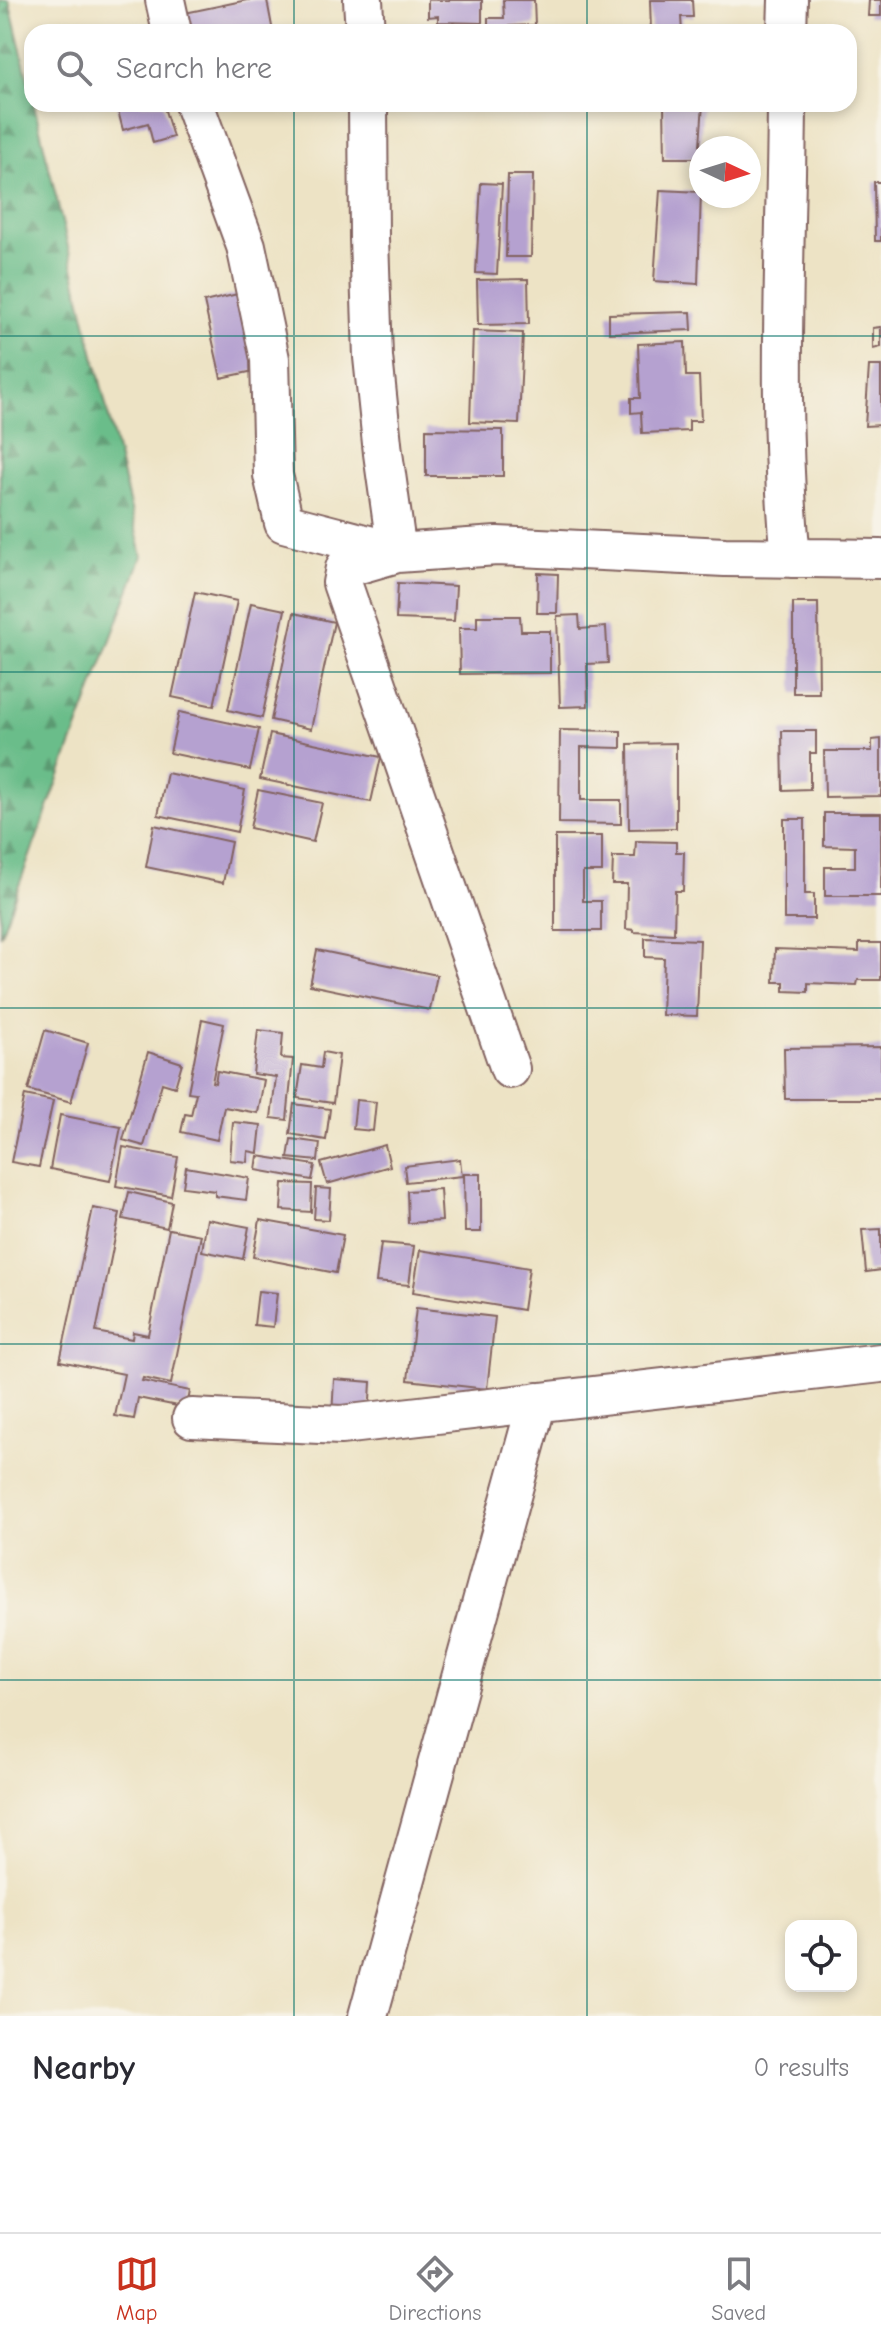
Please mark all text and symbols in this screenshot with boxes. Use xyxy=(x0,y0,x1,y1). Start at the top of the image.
search box xyxy=(24,24,857,112)
icon: search xyxy=(52,46,96,90)
text: Search here xyxy=(116,51,272,86)
north arrow xyxy=(689,136,761,208)
map controls xyxy=(785,1920,857,1992)
button: locate xyxy=(785,1920,857,1992)
text: Nearby xyxy=(32,2048,135,2088)
text: 0 results xyxy=(754,2053,849,2083)
tab: Map xyxy=(115,2252,159,2326)
tab: Directions xyxy=(389,2252,482,2326)
tab: Saved xyxy=(711,2252,766,2326)

